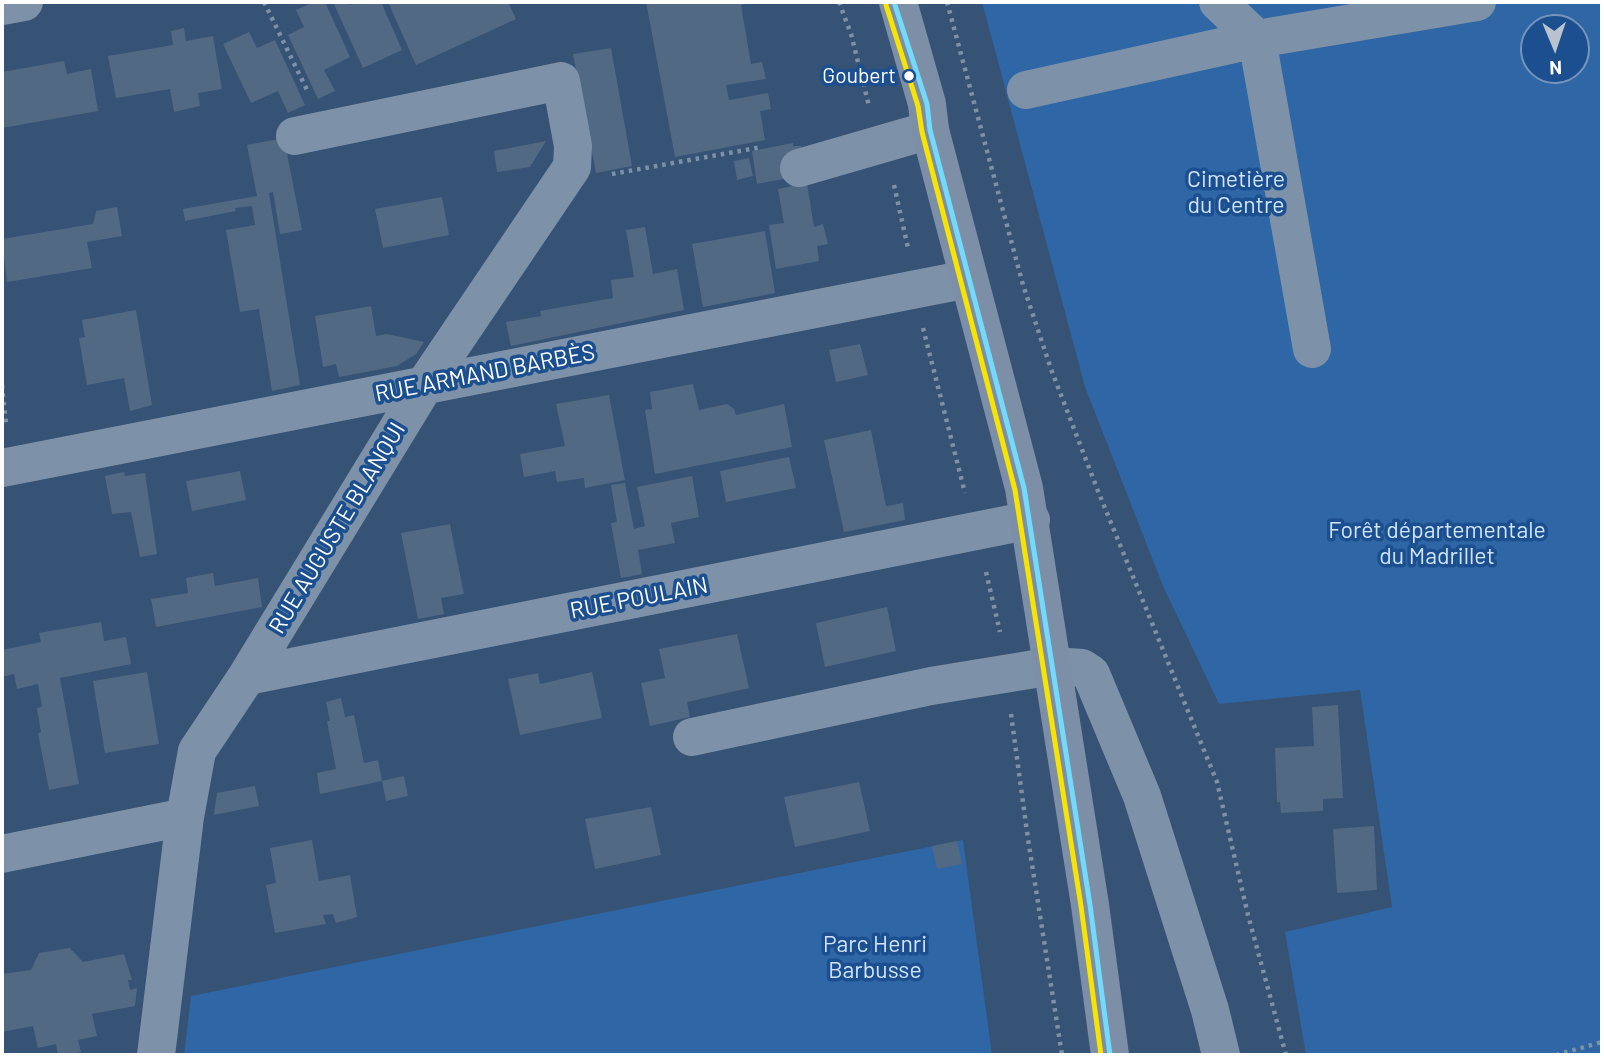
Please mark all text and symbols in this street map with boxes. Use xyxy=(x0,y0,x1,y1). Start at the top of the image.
north arrow xyxy=(1520,14,1590,84)
text: N xyxy=(1549,57,1562,80)
place label: Goubert xyxy=(822,63,896,89)
marker: Goubert xyxy=(902,69,916,83)
park label: Cimetière du Centre xyxy=(1187,165,1285,219)
street label: RUE ARMAND BARBÈS xyxy=(373,338,597,408)
street label: RUE AUGUSTE BLANQUI xyxy=(263,417,411,639)
park label: Forêt départementale du Madrillet xyxy=(1328,516,1546,570)
street label: RUE POULAIN xyxy=(568,571,710,625)
park label: Parc Henri Barbusse xyxy=(823,930,927,984)

